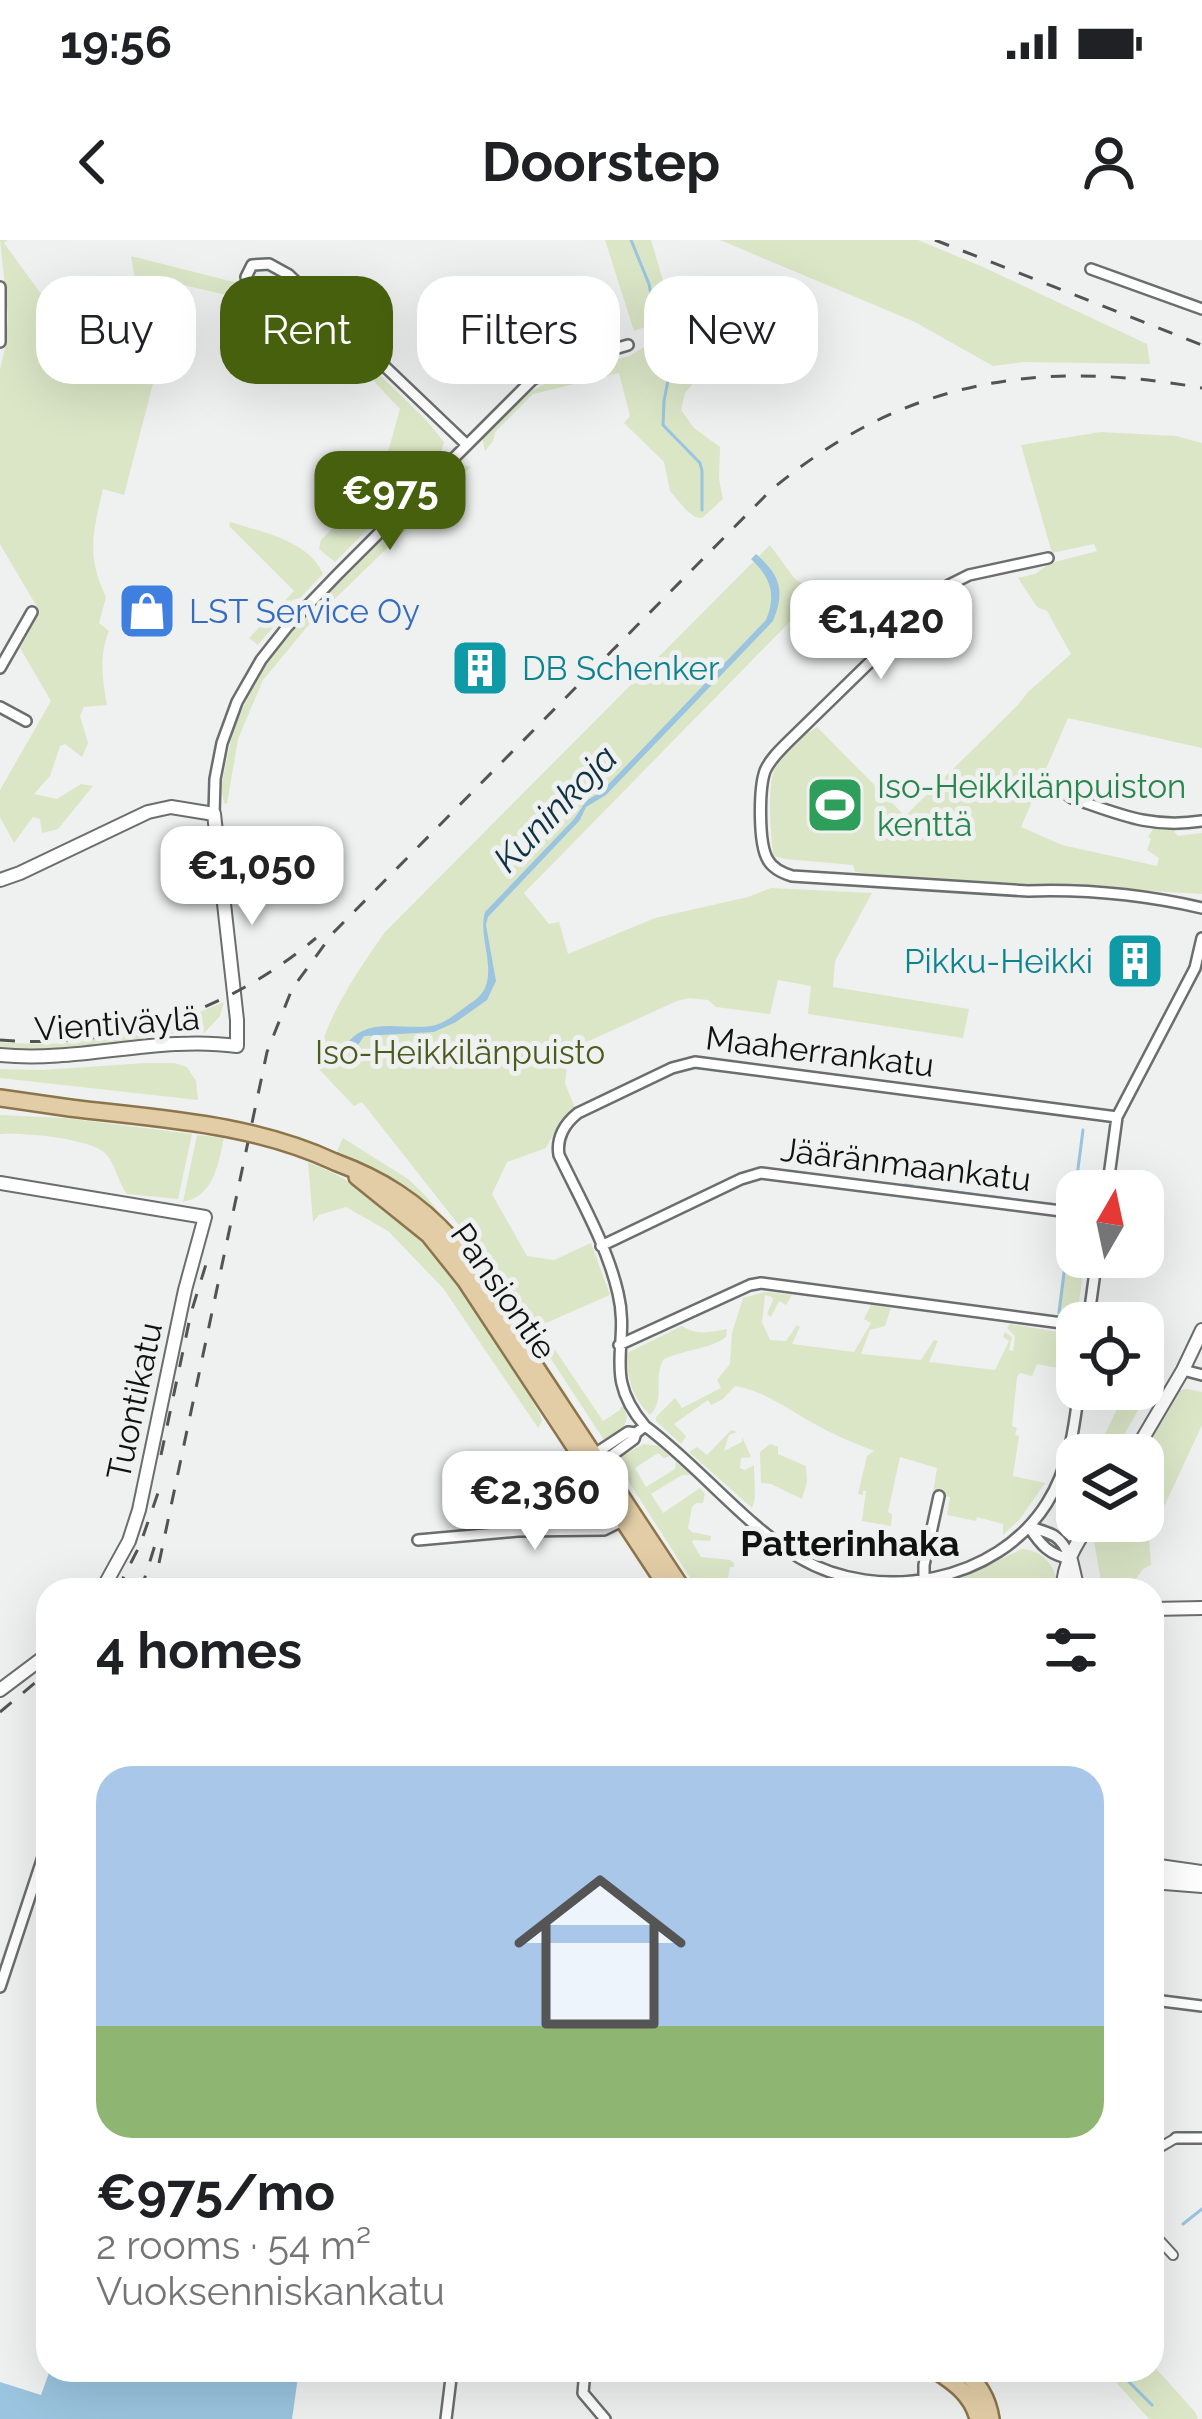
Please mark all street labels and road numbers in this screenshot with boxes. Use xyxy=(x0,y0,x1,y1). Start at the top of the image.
street label: Vientiväylä xyxy=(33,998,201,1049)
street label: Maaherrankatu xyxy=(704,1018,936,1085)
street label: Jääränmaankatu xyxy=(779,1130,1033,1199)
street label: Pansiontie xyxy=(443,1216,565,1367)
street label: Tuontikatu xyxy=(99,1319,170,1483)

